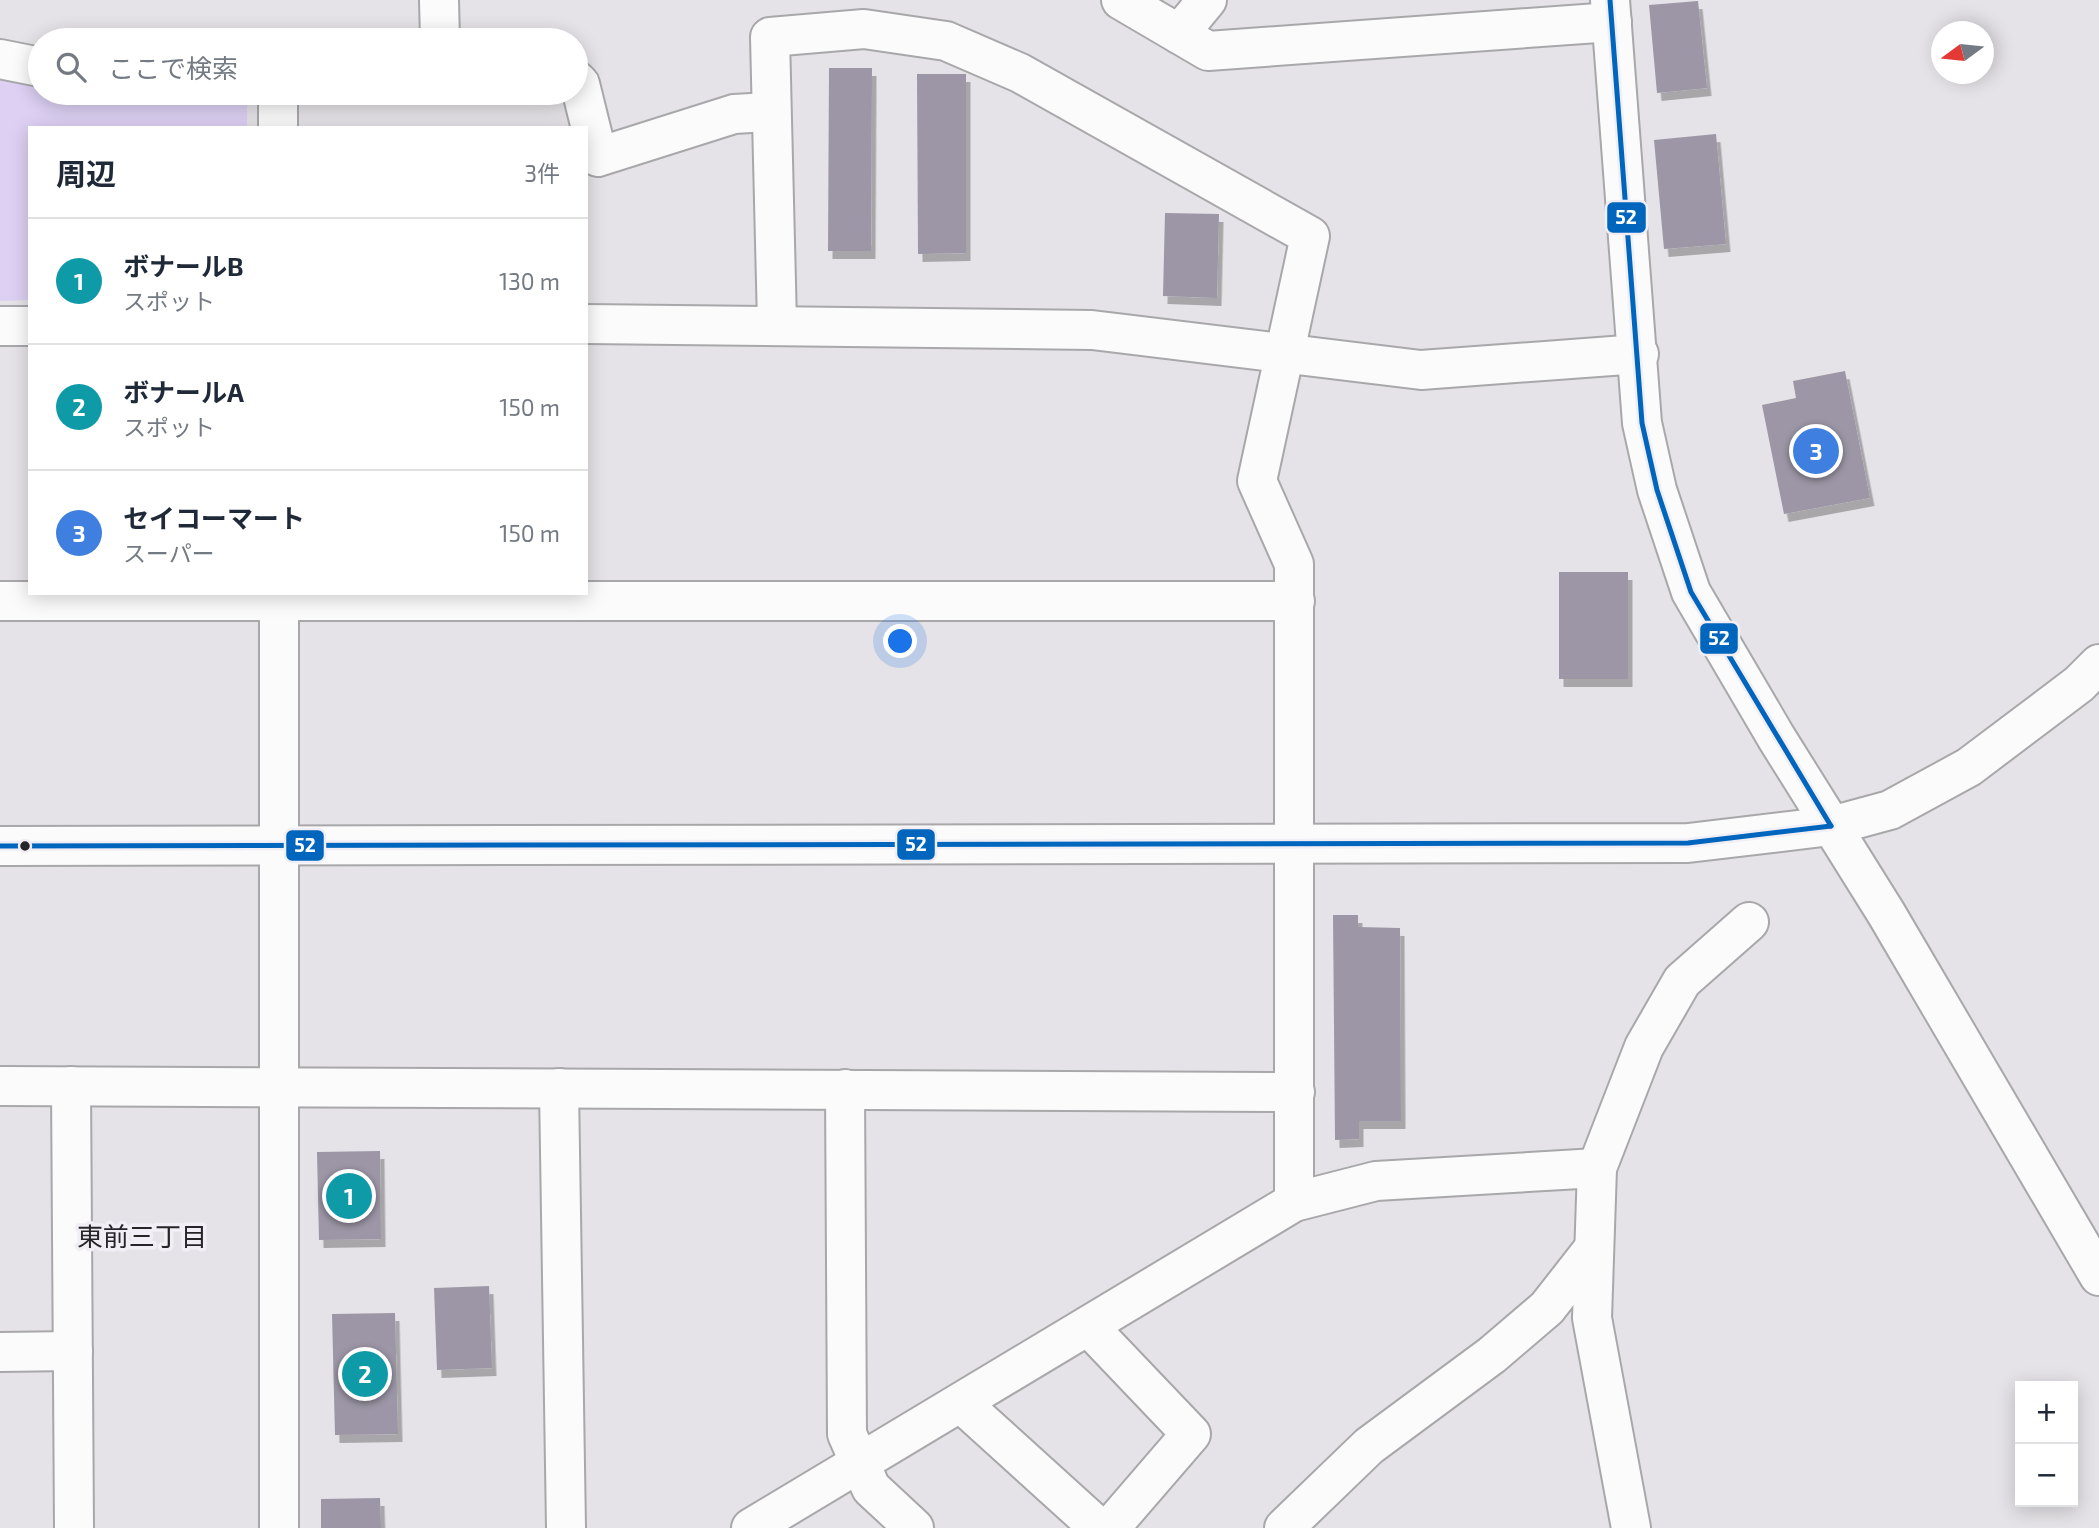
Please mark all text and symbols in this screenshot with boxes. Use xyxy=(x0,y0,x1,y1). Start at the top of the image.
north arrow xyxy=(1931,21,1994,84)
search box xyxy=(28,28,588,105)
icon: search xyxy=(52,48,90,86)
text: ここで検索 xyxy=(108,52,238,83)
text: 周辺 xyxy=(56,155,116,191)
text: 3件 xyxy=(524,159,560,187)
line badge: 52 xyxy=(1606,201,1647,234)
text: 52 xyxy=(1615,205,1637,228)
text: ボナールB xyxy=(123,250,244,281)
text: 1 xyxy=(74,267,84,295)
text: 130 m xyxy=(499,267,560,295)
text: スポット xyxy=(123,287,215,315)
text: ボナールA xyxy=(123,376,244,407)
text: 2 xyxy=(72,393,86,421)
text: 150 m xyxy=(499,393,560,421)
text: スポット xyxy=(123,413,215,441)
pin: 3 xyxy=(1793,425,1839,477)
text: セイコーマート xyxy=(123,502,305,533)
text: 3 xyxy=(72,519,86,547)
text: 150 m xyxy=(499,519,560,547)
text: スーパー xyxy=(123,539,215,567)
line badge: 52 xyxy=(1699,622,1739,655)
your location xyxy=(883,624,917,658)
text: 52 xyxy=(1708,626,1730,649)
line badge: 52 xyxy=(896,828,936,861)
line badge: 52 xyxy=(285,829,325,862)
text: 52 xyxy=(905,832,927,855)
text: 52 xyxy=(294,833,316,856)
unlabelled marker xyxy=(18,839,32,853)
pin: 1 xyxy=(326,1170,372,1222)
district label: 東前三丁目 xyxy=(77,1220,207,1251)
pin: 2 xyxy=(342,1348,388,1400)
map controls xyxy=(2015,1381,2078,1507)
button: + xyxy=(2015,1381,2078,1444)
button: − xyxy=(2015,1444,2078,1507)

